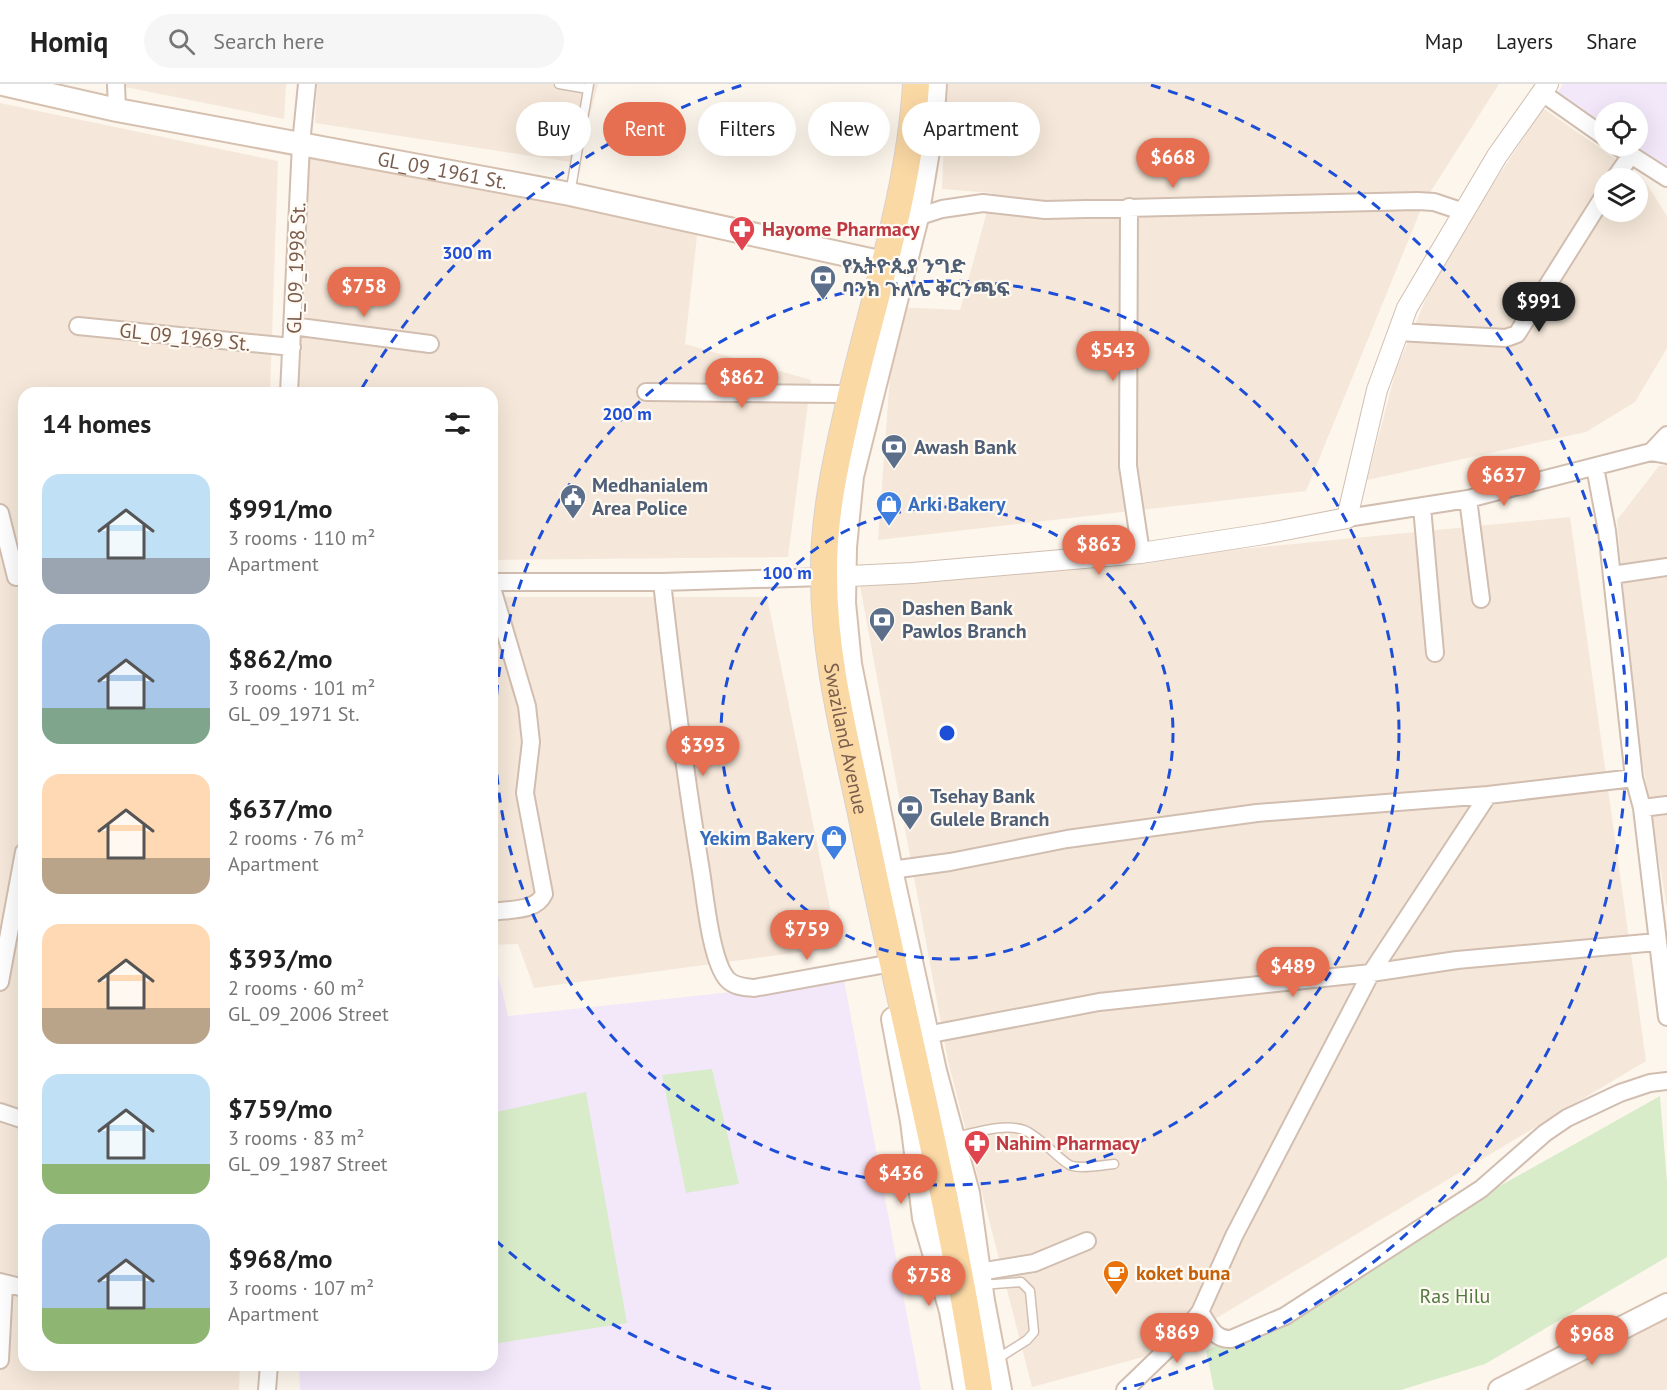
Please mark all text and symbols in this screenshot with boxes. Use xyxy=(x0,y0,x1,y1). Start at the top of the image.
search box xyxy=(144,14,564,68)
text: Homiq xyxy=(30,23,108,60)
icon: search xyxy=(165,25,198,58)
text: Search here xyxy=(213,27,324,55)
text: Map xyxy=(1425,28,1463,55)
text: Layers xyxy=(1496,28,1553,55)
text: Share xyxy=(1586,28,1637,55)
chip: Buy xyxy=(516,102,591,156)
chip: Rent xyxy=(603,102,686,156)
chip: Filters xyxy=(698,102,796,156)
chip: New xyxy=(808,102,890,156)
chip: Apartment xyxy=(902,102,1040,156)
map controls xyxy=(1594,102,1648,222)
button: locate xyxy=(1594,102,1648,156)
pin: $668 xyxy=(1137,138,1209,189)
text: $668 xyxy=(1150,144,1196,170)
street label: GL_09_1961 St. xyxy=(375,146,510,195)
button: layers xyxy=(1594,168,1648,222)
street label: GL_09_1998 St. xyxy=(281,202,311,334)
pharmacy icon: Hayome Pharmacy xyxy=(727,214,757,252)
place label: Hayome Pharmacy xyxy=(762,216,920,242)
text: 300 m xyxy=(442,241,492,264)
place label: የኢትዮጲያ ንግድ ባንክ ጉለሌ ቅርንጫፍ xyxy=(842,253,1010,302)
bank icon: የኢትዮጲያ ንግድ ባንክ ጉለሌ ቅርንጫፍ xyxy=(808,263,838,301)
pin: $758 xyxy=(328,267,400,318)
text: $758 xyxy=(341,273,387,299)
pin: $991 xyxy=(1503,282,1575,333)
text: $991 xyxy=(1516,288,1562,314)
street label: GL_09_1969 St. xyxy=(118,317,252,357)
pin: $543 xyxy=(1077,331,1149,382)
text: $543 xyxy=(1090,337,1136,363)
pin: $862 xyxy=(706,358,778,409)
text: $862 xyxy=(719,364,765,390)
text: 200 m xyxy=(602,402,652,425)
text: 14 homes xyxy=(42,407,151,440)
icon: filters xyxy=(441,407,474,440)
bank icon: Awash Bank xyxy=(879,432,909,470)
place label: Awash Bank xyxy=(914,434,1017,460)
pin: $637 xyxy=(1468,456,1540,507)
text: $637 xyxy=(1481,462,1527,488)
place label: Medhanialem Area Police xyxy=(592,472,708,521)
public building icon: Medhanialem Area Police xyxy=(558,482,588,520)
shop icon: Arki Bakery xyxy=(874,489,904,527)
place label: Arki Bakery xyxy=(908,491,1006,517)
text: $991/mo xyxy=(228,492,332,525)
icon: home xyxy=(90,498,162,570)
text: 3 rooms · 110 m² xyxy=(228,525,375,551)
pin: $863 xyxy=(1063,525,1135,576)
text: $863 xyxy=(1076,531,1122,557)
text: Apartment xyxy=(228,551,319,577)
text: 100 m xyxy=(762,561,812,584)
place label: Dashen Bank Pawlos Branch xyxy=(902,595,1027,644)
bank icon: Dashen Bank Pawlos Branch xyxy=(867,605,897,643)
text: $862/mo xyxy=(228,642,332,675)
icon: home xyxy=(90,648,162,720)
street label: Swaziland Avenue xyxy=(818,661,874,817)
text: 3 rooms · 101 m² xyxy=(228,675,375,701)
text: GL_09_1971 St. xyxy=(228,701,360,727)
centre of rings xyxy=(937,723,957,743)
pin: $393 xyxy=(667,726,739,777)
text: $393 xyxy=(680,732,726,758)
place label: Tsehay Bank Gulele Branch xyxy=(930,783,1049,832)
text: $637/mo xyxy=(228,792,332,825)
bank icon: Tsehay Bank Gulele Branch xyxy=(895,793,925,831)
icon: home xyxy=(90,798,162,870)
shop icon: Yekim Bakery xyxy=(819,823,849,861)
text: 2 rooms · 76 m² xyxy=(228,825,364,851)
place label: Yekim Bakery xyxy=(699,825,814,851)
text: Apartment xyxy=(228,851,319,877)
pin: $759 xyxy=(771,910,843,961)
text: $759 xyxy=(784,916,830,942)
text: $393/mo xyxy=(228,942,332,975)
pin: $489 xyxy=(1257,947,1329,998)
icon: home xyxy=(90,948,162,1020)
text: $489 xyxy=(1270,953,1316,979)
text: 2 rooms · 60 m² xyxy=(228,975,364,1001)
text: GL_09_2006 Street xyxy=(228,1001,389,1027)
text: $759/mo xyxy=(228,1092,332,1125)
icon: home xyxy=(90,1098,162,1170)
text: 3 rooms · 83 m² xyxy=(228,1125,364,1151)
pharmacy icon: Nahim Pharmacy xyxy=(962,1128,992,1166)
place label: Nahim Pharmacy xyxy=(996,1130,1140,1156)
text: GL_09_1987 Street xyxy=(228,1151,388,1177)
pin: $436 xyxy=(865,1154,937,1205)
text: $436 xyxy=(878,1160,924,1186)
text: $968/mo xyxy=(228,1242,332,1275)
icon: home xyxy=(90,1248,162,1320)
pin: $758 xyxy=(893,1256,965,1307)
cafe icon: koket buna xyxy=(1101,1258,1131,1296)
place label: koket buna xyxy=(1136,1260,1230,1286)
text: $758 xyxy=(906,1262,952,1288)
text: 3 rooms · 107 m² xyxy=(228,1275,374,1301)
park label: Ras Hilu xyxy=(1420,1283,1490,1309)
text: Apartment xyxy=(228,1301,319,1327)
pin: $869 xyxy=(1141,1313,1213,1364)
pin: $968 xyxy=(1556,1315,1628,1366)
text: $869 xyxy=(1154,1319,1200,1345)
text: $968 xyxy=(1569,1321,1615,1347)

